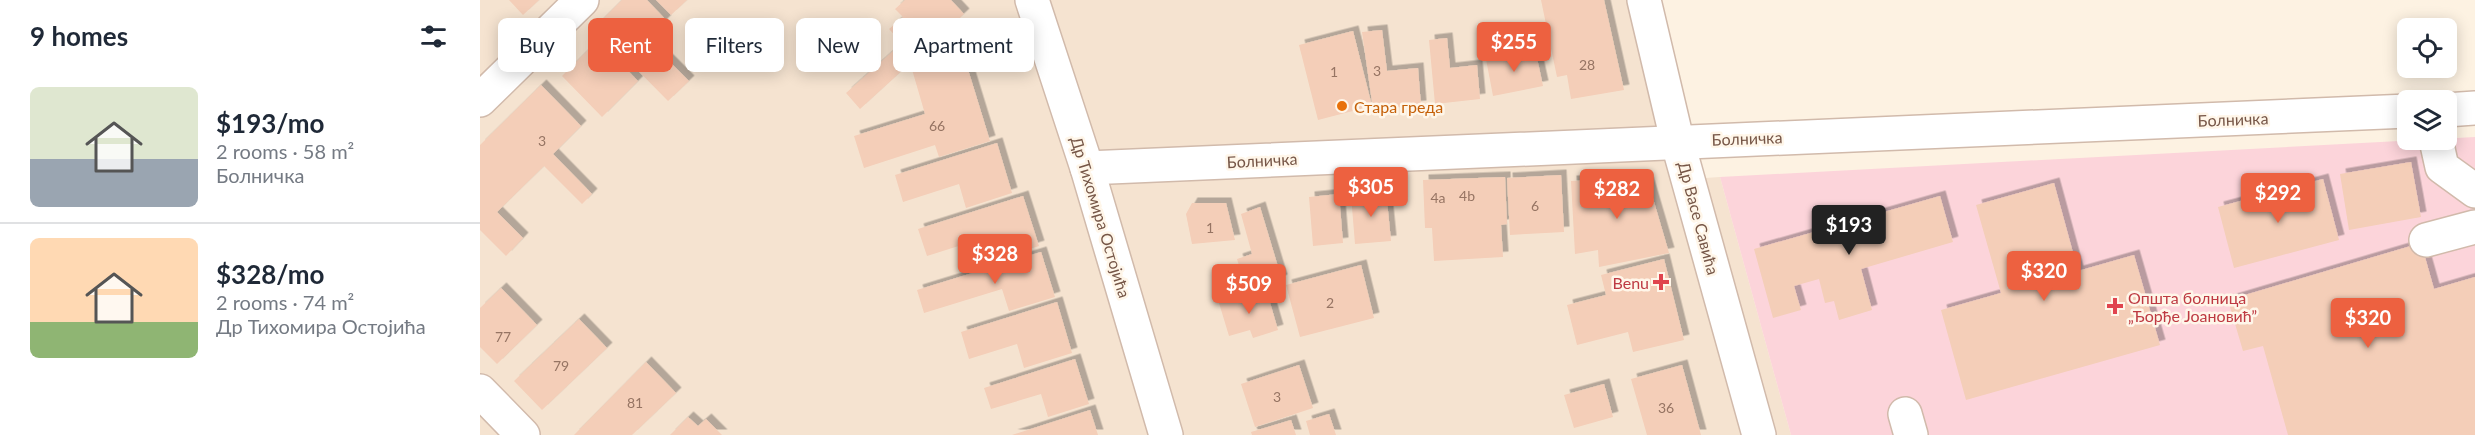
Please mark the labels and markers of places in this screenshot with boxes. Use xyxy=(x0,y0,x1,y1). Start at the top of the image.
pin: $255 xyxy=(1478,22,1550,73)
place label: Стара греда xyxy=(1354,97,1443,116)
marker: Стара греда xyxy=(1335,99,1349,113)
pin: $305 xyxy=(1335,167,1407,218)
pin: $282 xyxy=(1581,169,1653,220)
pin: $292 xyxy=(2242,173,2314,224)
pin: $193 xyxy=(1813,205,1885,256)
pin: $328 xyxy=(959,234,1031,285)
pin: $320 xyxy=(2008,251,2080,302)
pin: $509 xyxy=(1213,264,1285,315)
place label: Benu xyxy=(1612,273,1649,292)
marker: Benu xyxy=(1654,275,1668,289)
place label: Општа болница „Ђорђе Јоановић” xyxy=(2128,288,2257,325)
marker: Општа болница „Ђорђе Јоановић” xyxy=(2106,297,2124,315)
pin: $320 xyxy=(2332,298,2404,349)

